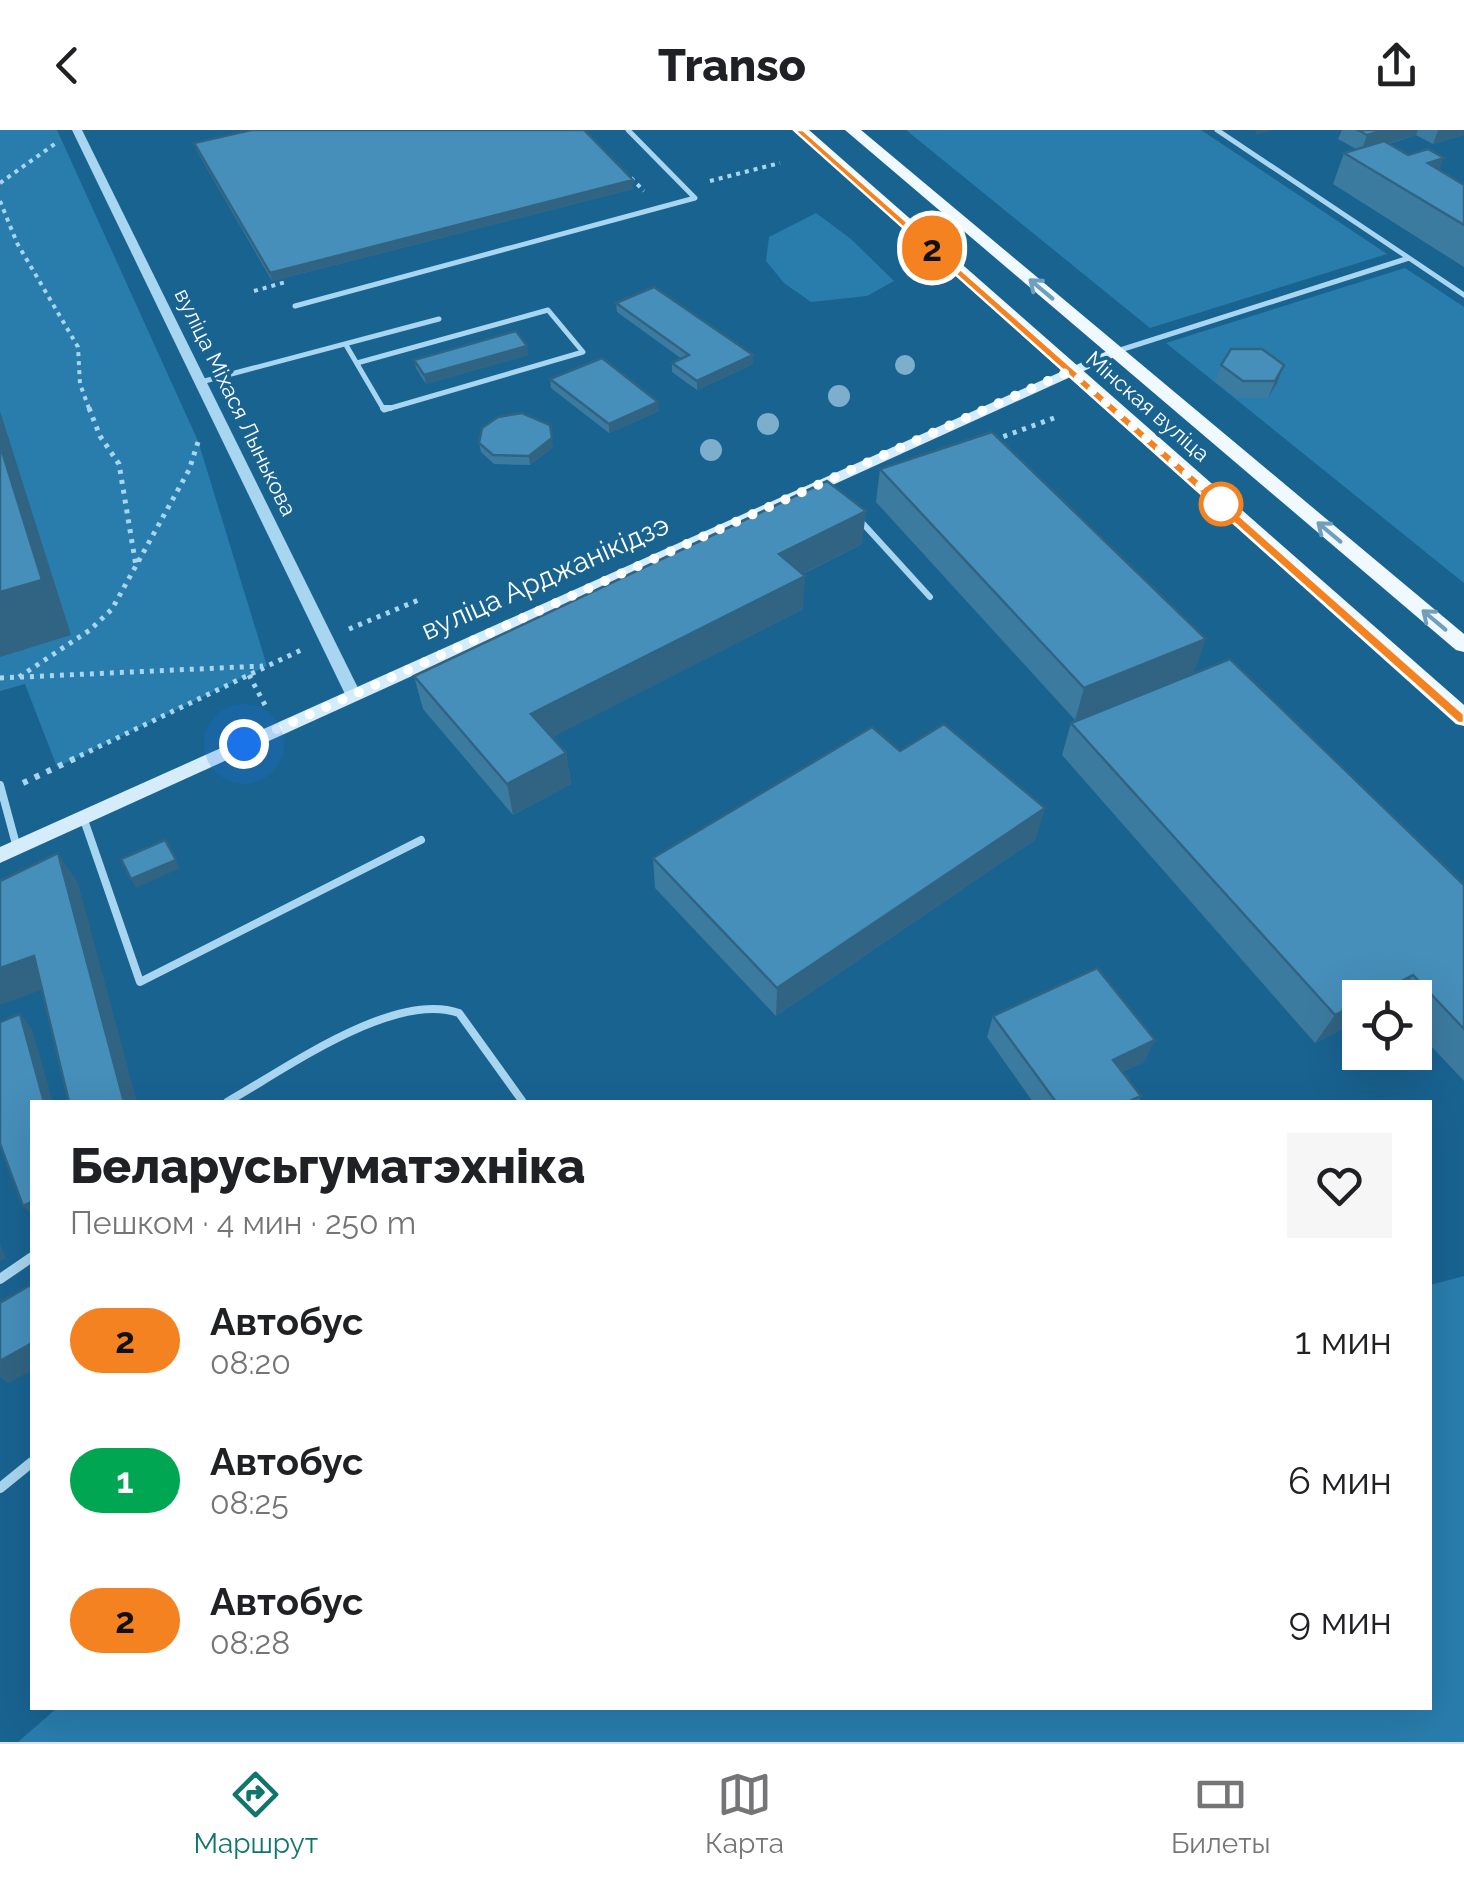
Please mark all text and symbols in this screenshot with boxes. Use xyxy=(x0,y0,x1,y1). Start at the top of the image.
icon: back xyxy=(40,38,95,93)
icon: share xyxy=(1369,38,1424,93)
text: Transo xyxy=(658,39,806,92)
line badge: 2 xyxy=(900,216,964,280)
text: 2 xyxy=(922,228,942,269)
one-way arrow xyxy=(1028,278,1054,300)
street label: вуліца Міхася Лынькова xyxy=(170,284,302,520)
street label: Мінская вуліца xyxy=(1081,345,1215,467)
unlabelled marker xyxy=(1200,483,1242,525)
street label: вуліца Арджанікідзэ xyxy=(416,508,674,647)
one-way arrow xyxy=(1317,521,1343,543)
one-way arrow xyxy=(1422,609,1447,632)
your location xyxy=(219,719,269,769)
map controls xyxy=(1342,980,1432,1070)
button: locate xyxy=(1342,980,1432,1070)
button: heart xyxy=(1287,1133,1392,1238)
text: Беларусьгуматэхніка xyxy=(70,1138,585,1194)
text: Пешком · 4 мин · 250 m xyxy=(70,1204,416,1241)
text: Автобус xyxy=(210,1299,364,1344)
text: 1 мин xyxy=(1295,1318,1392,1363)
text: 2 xyxy=(115,1320,135,1361)
text: 08:20 xyxy=(210,1344,291,1381)
text: Автобус xyxy=(210,1439,364,1484)
text: 6 мин xyxy=(1288,1458,1392,1503)
text: 1 xyxy=(116,1460,134,1501)
text: 08:25 xyxy=(210,1484,289,1521)
text: Автобус xyxy=(210,1579,364,1624)
text: 9 мин xyxy=(1289,1598,1392,1643)
text: 2 xyxy=(115,1600,135,1641)
text: 08:28 xyxy=(210,1624,290,1661)
tab: Маршрут xyxy=(193,1767,318,1860)
tab: Карта xyxy=(705,1767,784,1860)
tab: Билеты xyxy=(1171,1767,1271,1860)

